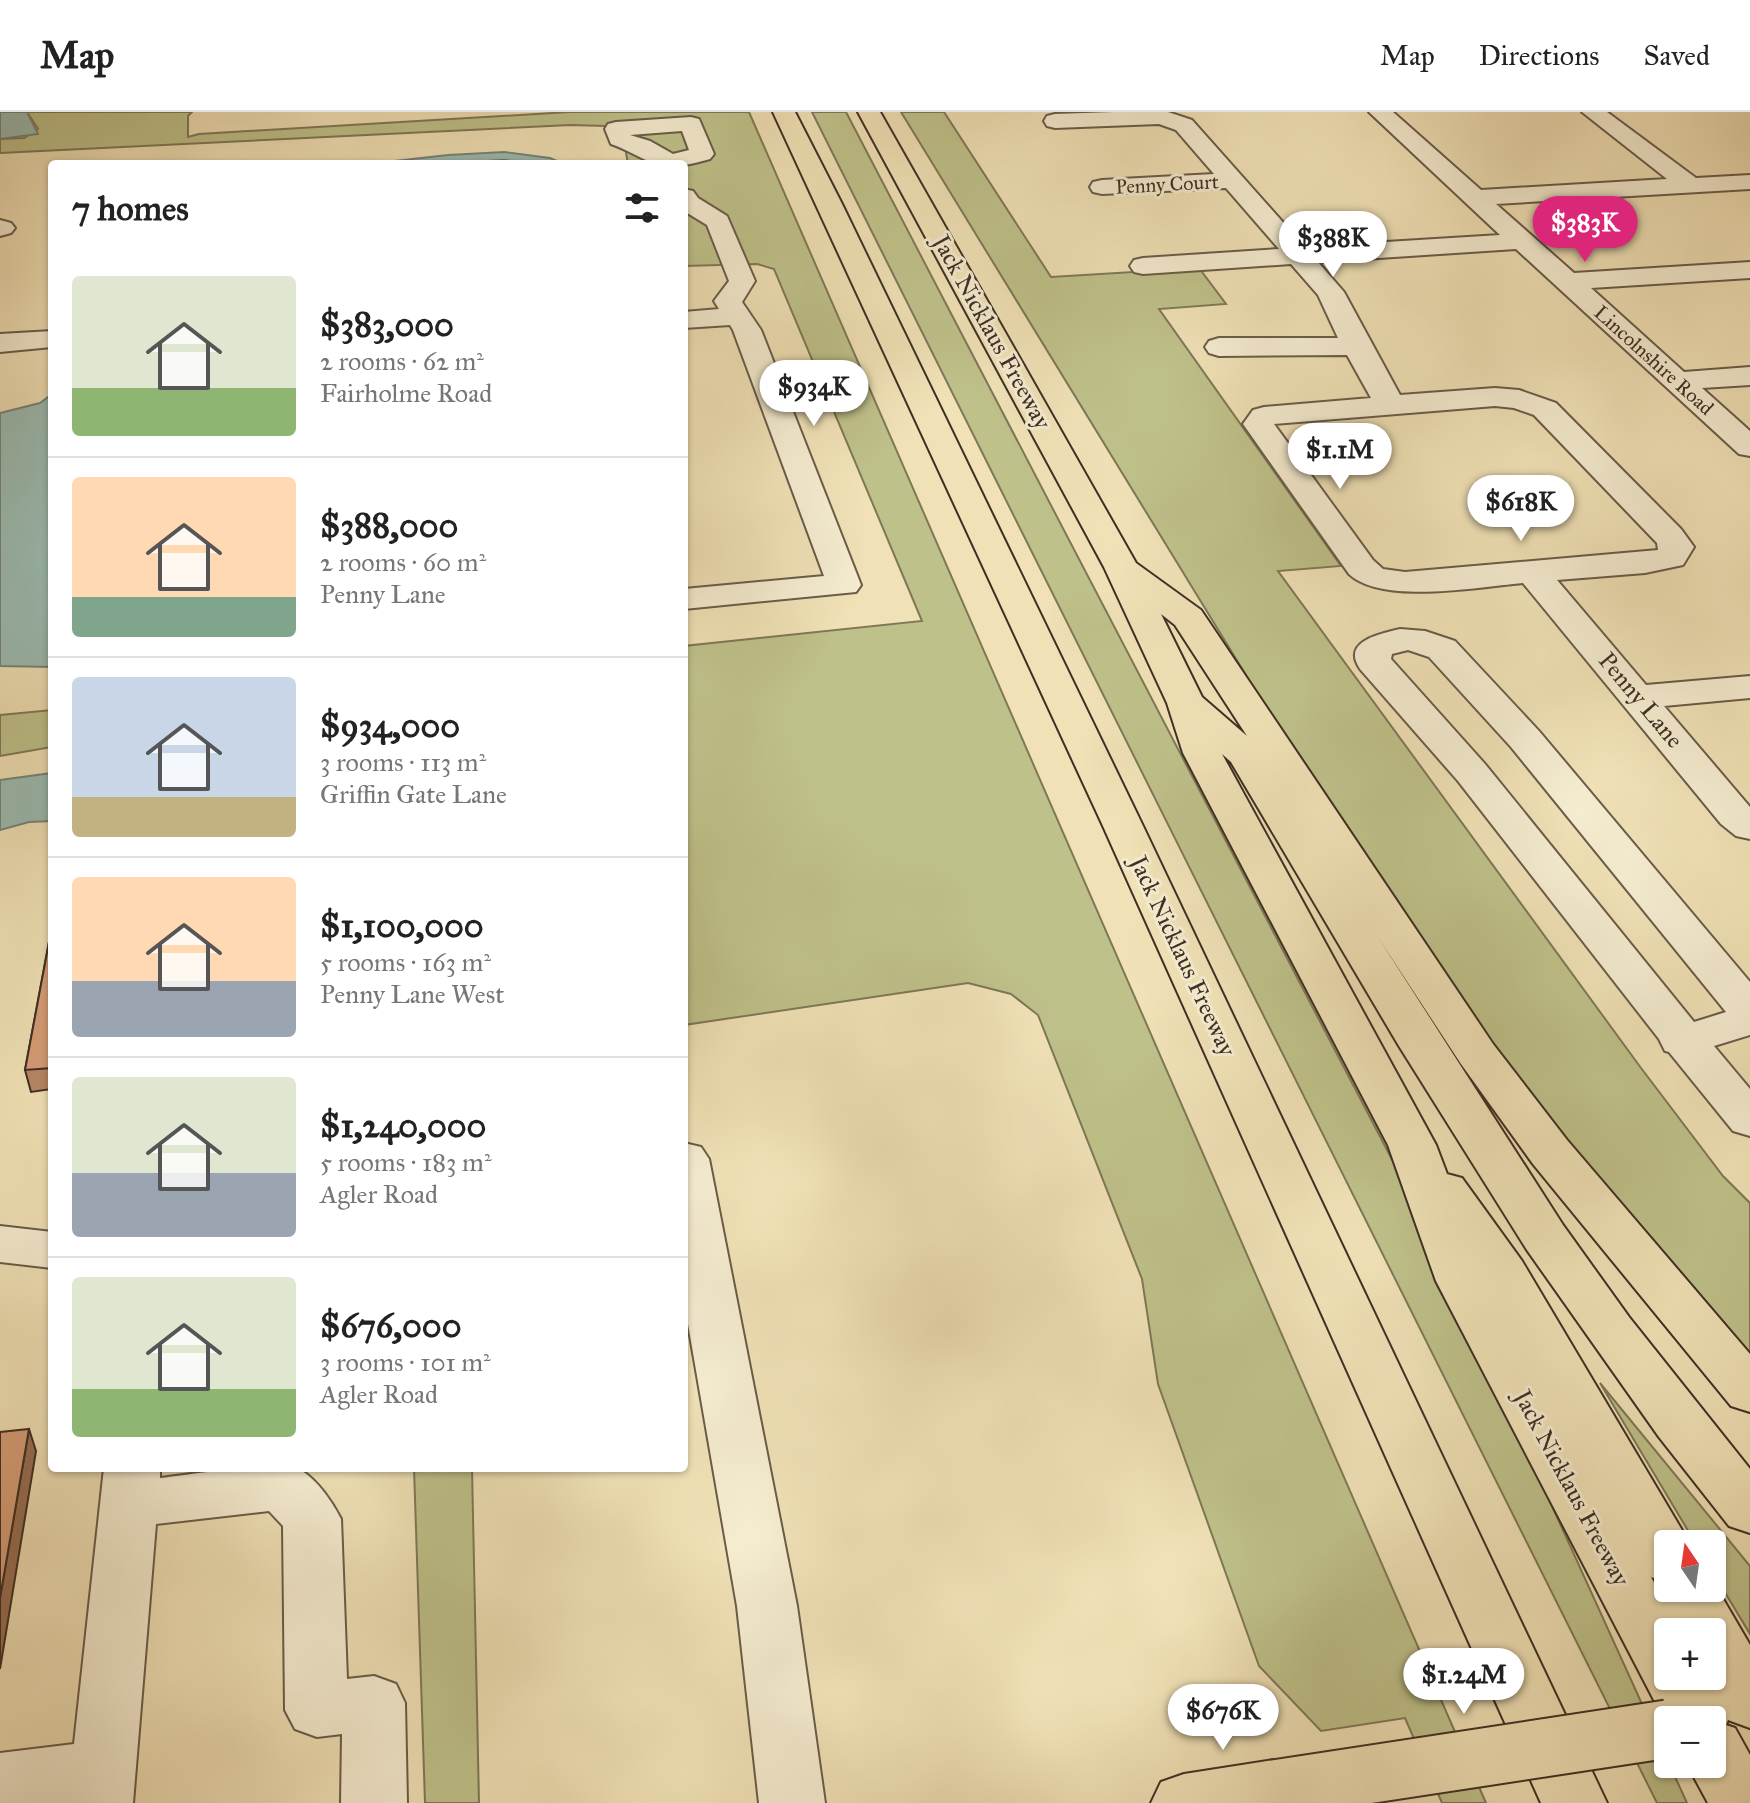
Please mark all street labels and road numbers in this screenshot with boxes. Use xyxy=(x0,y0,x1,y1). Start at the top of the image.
street label: Penny Court xyxy=(1115,169,1219,199)
street label: Jack Nicklaus Freeway xyxy=(925,227,1058,435)
street label: Lincolnshire Road xyxy=(1589,300,1719,420)
street label: Penny Lane xyxy=(1592,646,1690,754)
street label: Jack Nicklaus Freeway xyxy=(1122,848,1243,1062)
street label: Jack Nicklaus Freeway xyxy=(1506,1382,1637,1592)

